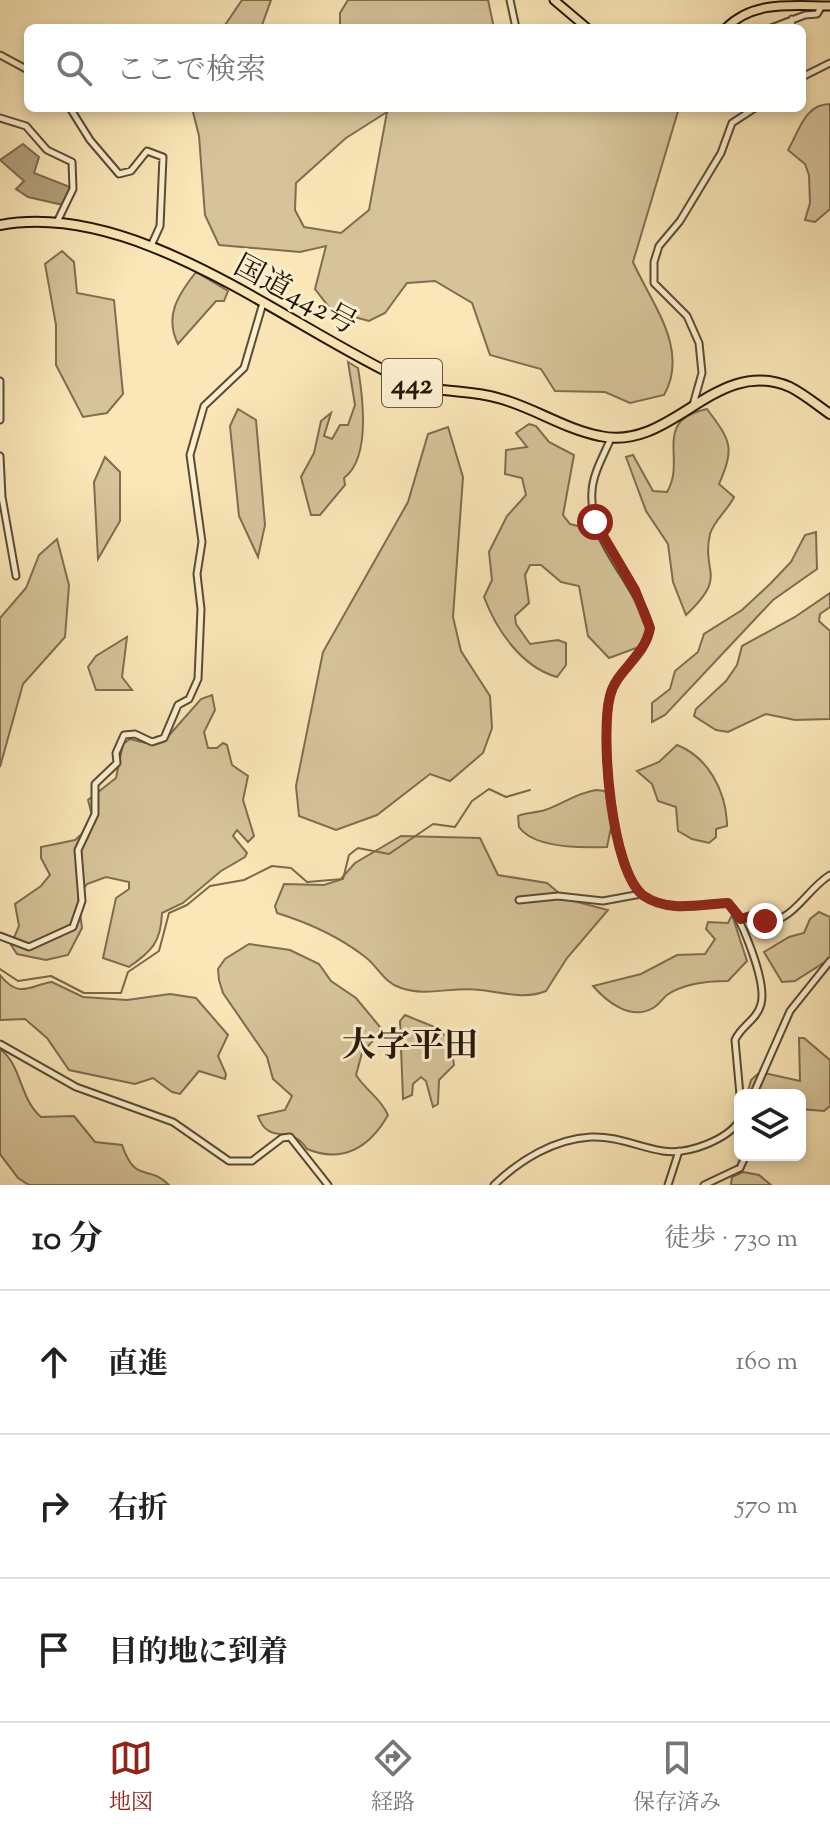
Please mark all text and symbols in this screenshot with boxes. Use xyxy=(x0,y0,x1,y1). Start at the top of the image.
search box xyxy=(24,24,806,112)
icon: search xyxy=(52,46,96,90)
text: ここで検索 xyxy=(116,50,266,93)
street label: 国道442号 xyxy=(225,246,364,347)
road number: 442 xyxy=(382,359,442,407)
route start xyxy=(577,504,613,540)
route end xyxy=(747,903,783,939)
district label: 大字平田 xyxy=(342,1023,478,1072)
map controls xyxy=(734,1089,806,1161)
button: layers xyxy=(734,1089,806,1161)
text: 10 分 xyxy=(32,1216,102,1265)
text: 徒歩 · 730 m xyxy=(664,1221,798,1258)
icon: ahead xyxy=(32,1340,76,1384)
text: 直進 xyxy=(108,1344,168,1387)
text: 160 m xyxy=(735,1344,798,1381)
icon: right xyxy=(32,1484,76,1528)
text: 右折 xyxy=(108,1488,168,1531)
text: 570 m xyxy=(736,1488,798,1525)
icon: arrive xyxy=(32,1628,76,1672)
text: 目的地に到着 xyxy=(108,1632,288,1675)
tab: 地図 xyxy=(109,1736,153,1820)
tab: 経路 xyxy=(371,1736,415,1820)
tab: 保存済み xyxy=(633,1736,721,1820)

